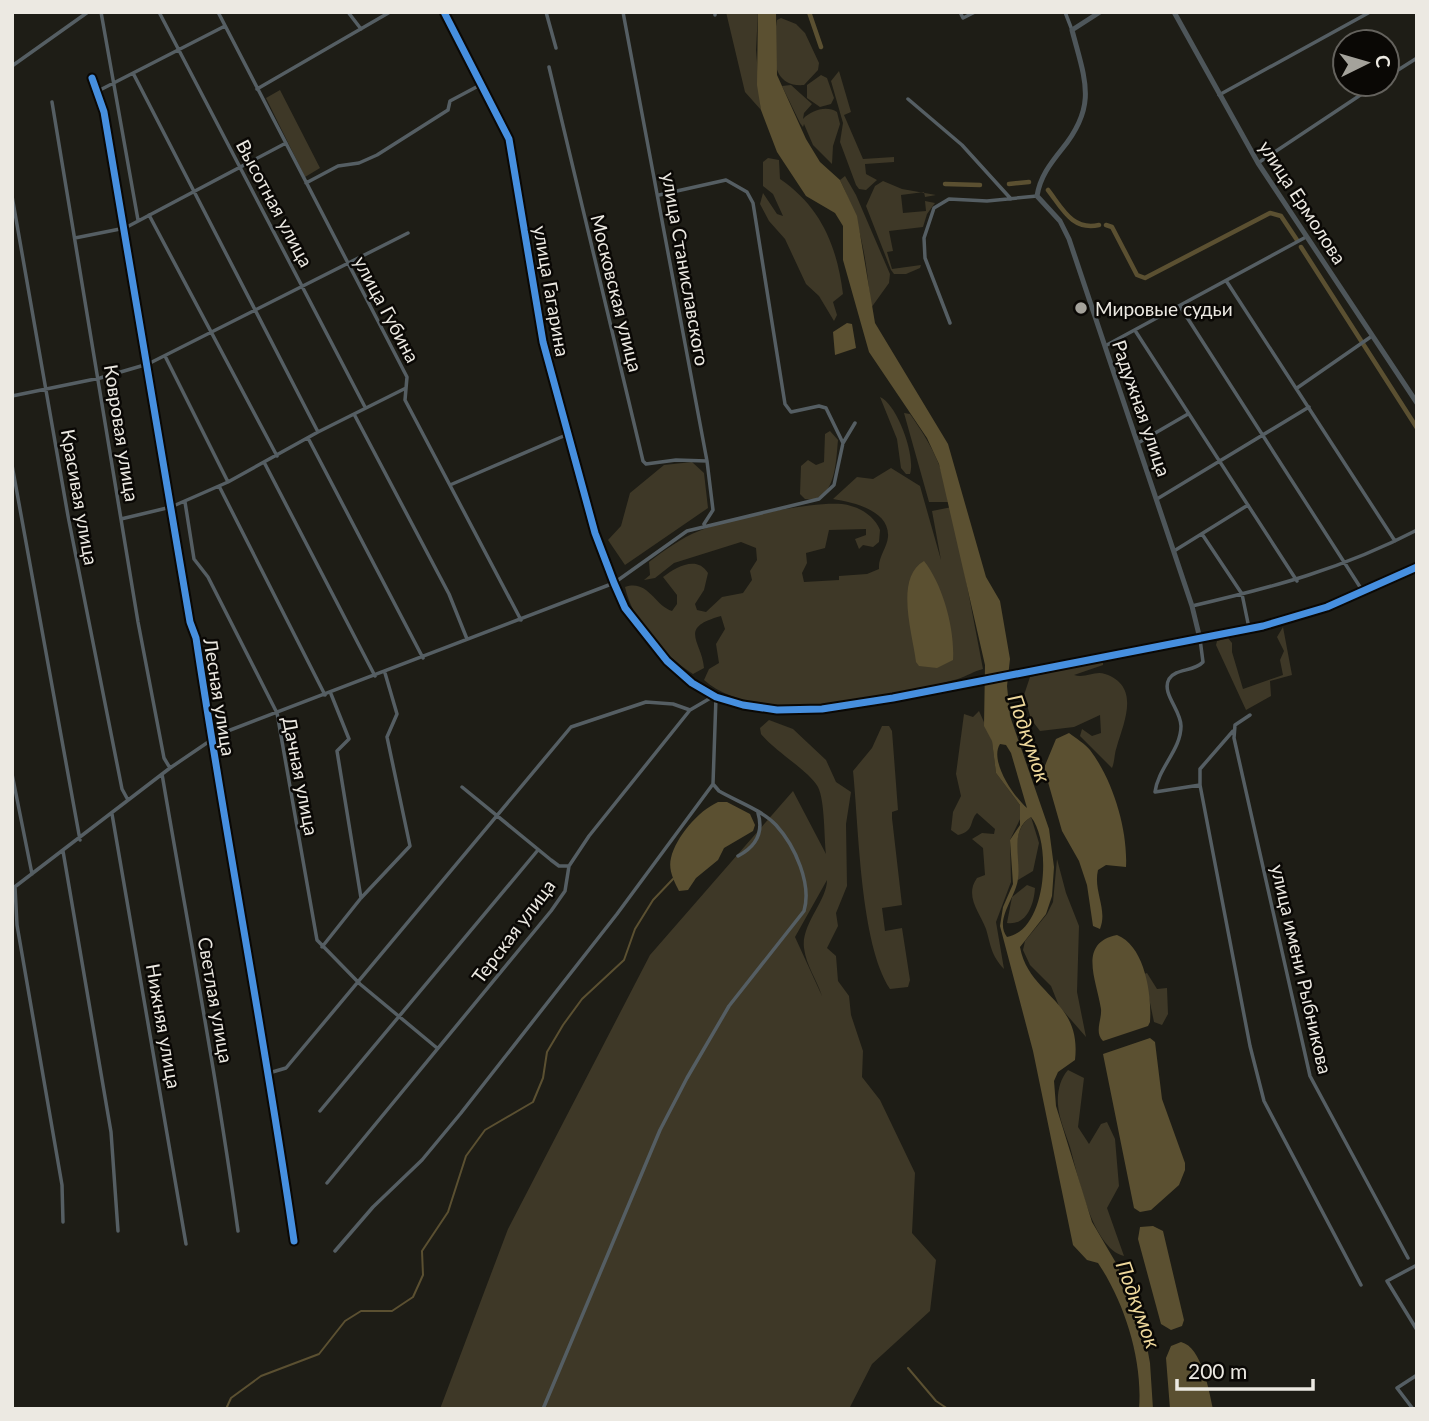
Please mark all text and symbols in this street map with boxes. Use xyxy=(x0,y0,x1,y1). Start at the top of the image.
north arrow xyxy=(1331,28,1401,98)
text: С xyxy=(1371,54,1395,69)
street label: Высотная улица xyxy=(232,135,318,271)
street label: улица Ермолова xyxy=(1254,136,1352,268)
street label: улица Станиславского xyxy=(658,170,714,368)
street label: Московская улица xyxy=(586,212,648,374)
street label: улица Гагарина xyxy=(529,224,575,358)
street label: улица Губина xyxy=(349,252,425,366)
place label: Мировые судьи xyxy=(1095,297,1233,320)
marker: Мировые судьи xyxy=(1073,300,1089,316)
street label: Радужная улица xyxy=(1108,337,1176,479)
street label: Ковровая улица xyxy=(100,363,144,503)
street label: Красивая улица xyxy=(57,427,103,567)
street label: Лесная улица xyxy=(199,636,241,758)
water label: Подкумок xyxy=(1003,691,1057,785)
street label: Дачная улица xyxy=(278,715,324,837)
street label: улица имени Рыбникова xyxy=(1267,862,1337,1076)
street label: Терская улица xyxy=(466,875,560,987)
street label: Светлая улица xyxy=(194,935,238,1065)
street label: Нижняя улица xyxy=(142,962,186,1090)
water label: Подкумок xyxy=(1112,1257,1166,1351)
scale bar xyxy=(1177,1348,1314,1392)
text: 200 m xyxy=(1188,1358,1247,1383)

